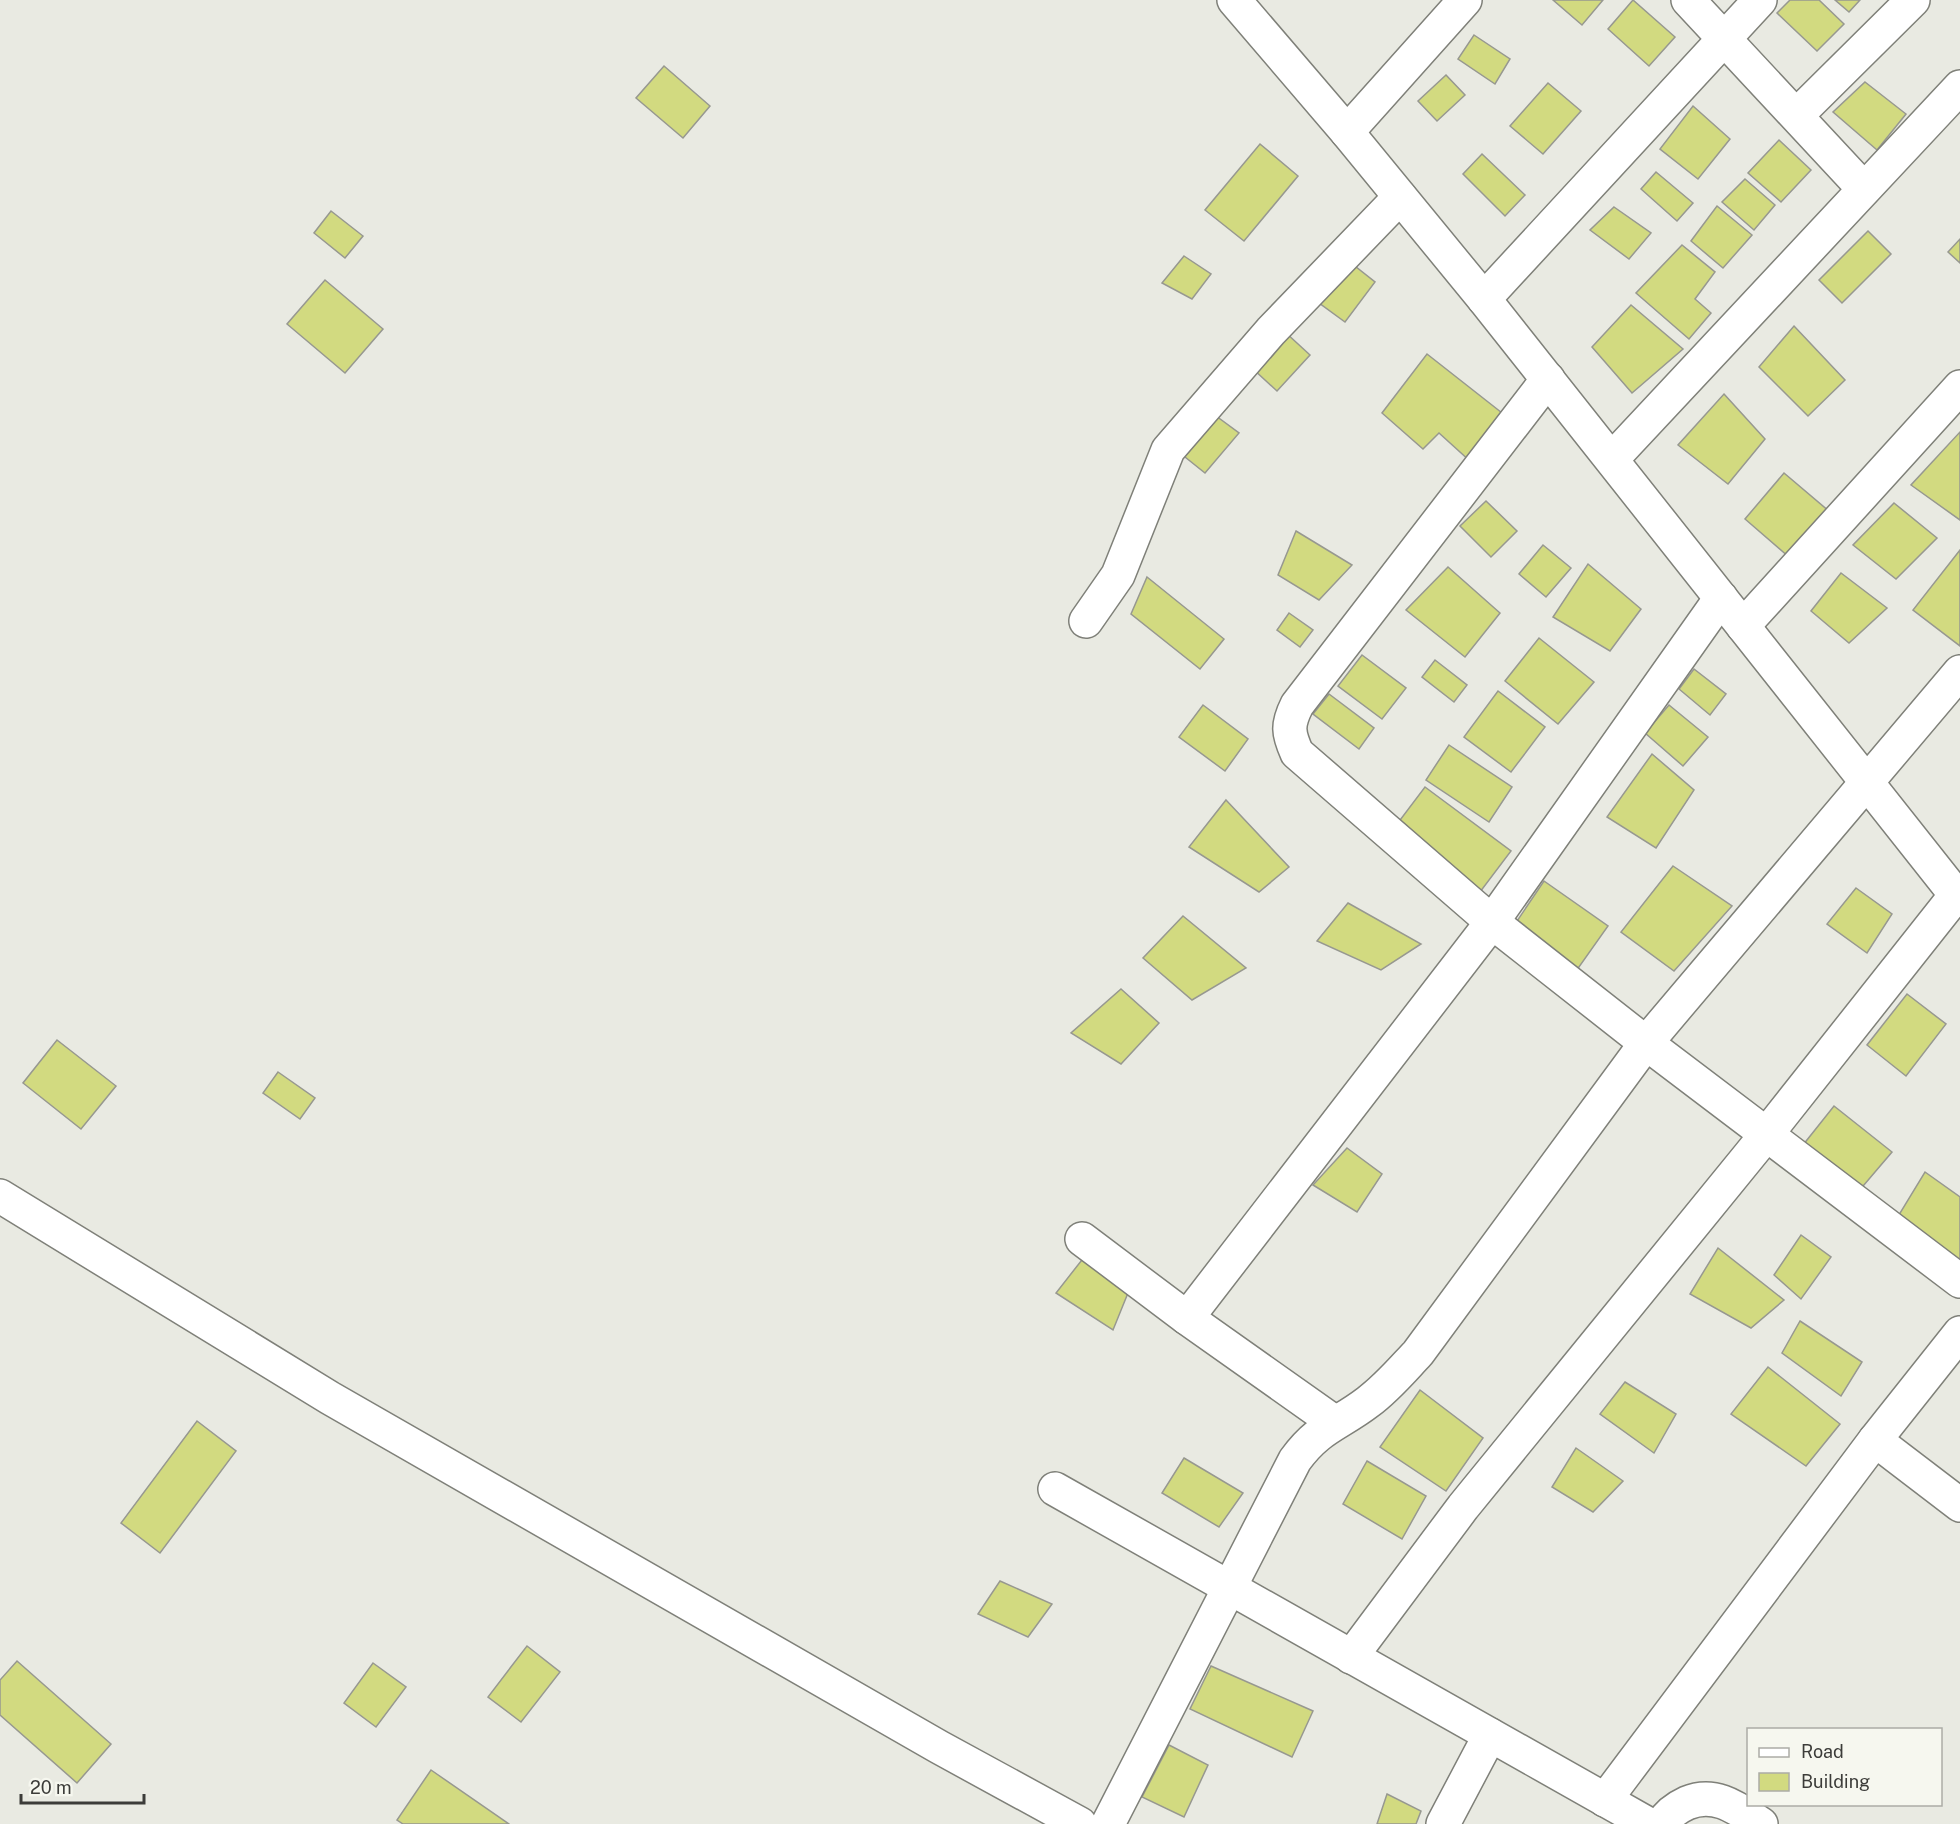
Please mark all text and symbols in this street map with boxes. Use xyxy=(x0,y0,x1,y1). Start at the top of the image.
legend xyxy=(1747,1728,1942,1806)
text: Road xyxy=(1801,1741,1844,1762)
scale bar xyxy=(21,1767,144,1805)
text: Building xyxy=(1801,1771,1870,1792)
text: 20 m xyxy=(30,1777,72,1798)

